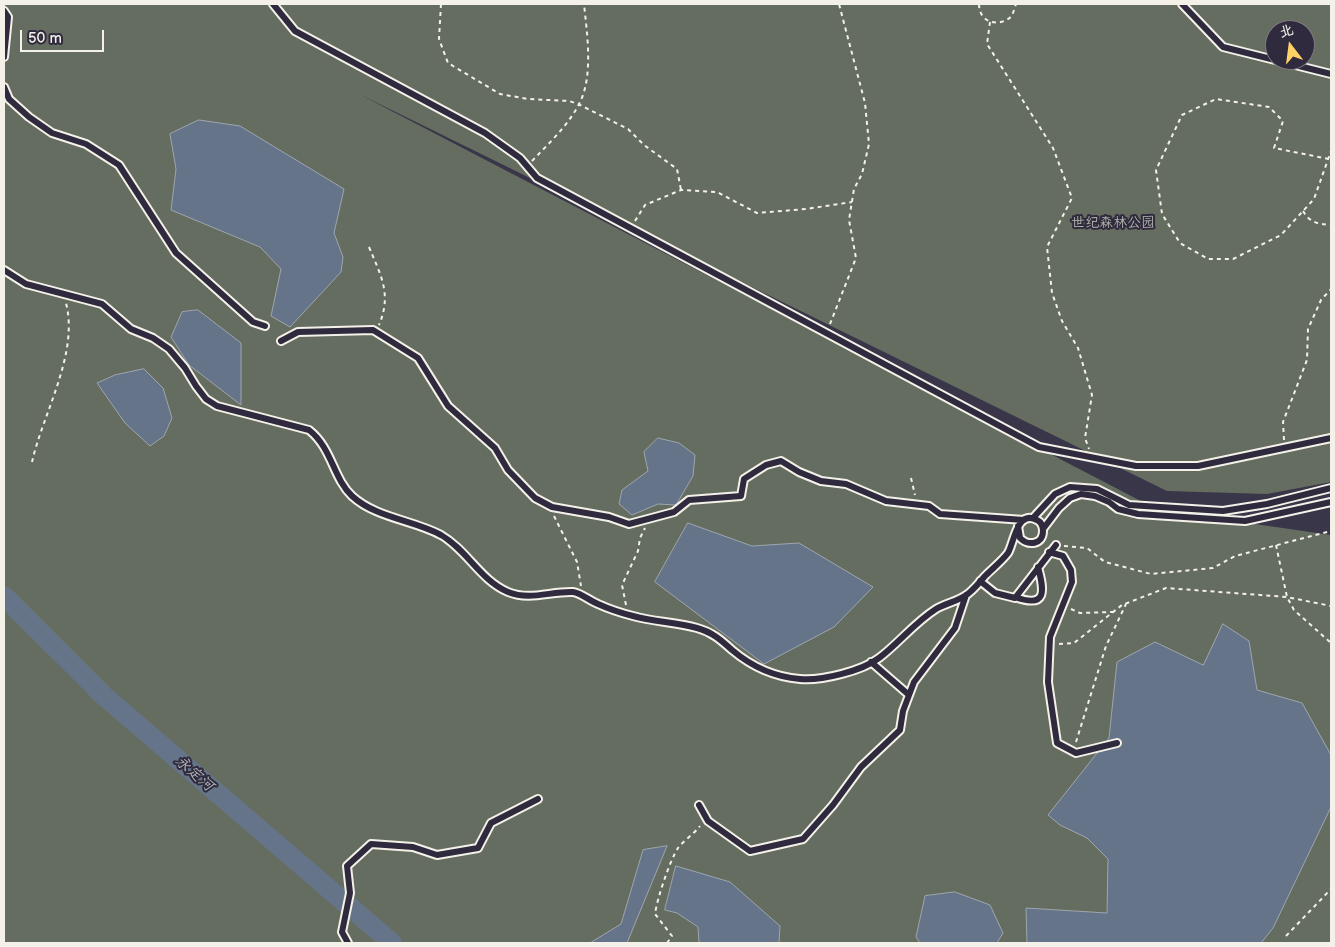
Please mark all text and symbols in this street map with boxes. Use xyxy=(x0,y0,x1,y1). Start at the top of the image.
scale bar xyxy=(22,20,106,52)
north arrow xyxy=(1265,20,1315,70)
text: 北 xyxy=(1277,21,1295,41)
text: 50 m xyxy=(28,29,62,48)
park label: 世纪森林公园 xyxy=(1071,215,1155,231)
water label: 永定河 xyxy=(171,752,217,796)

